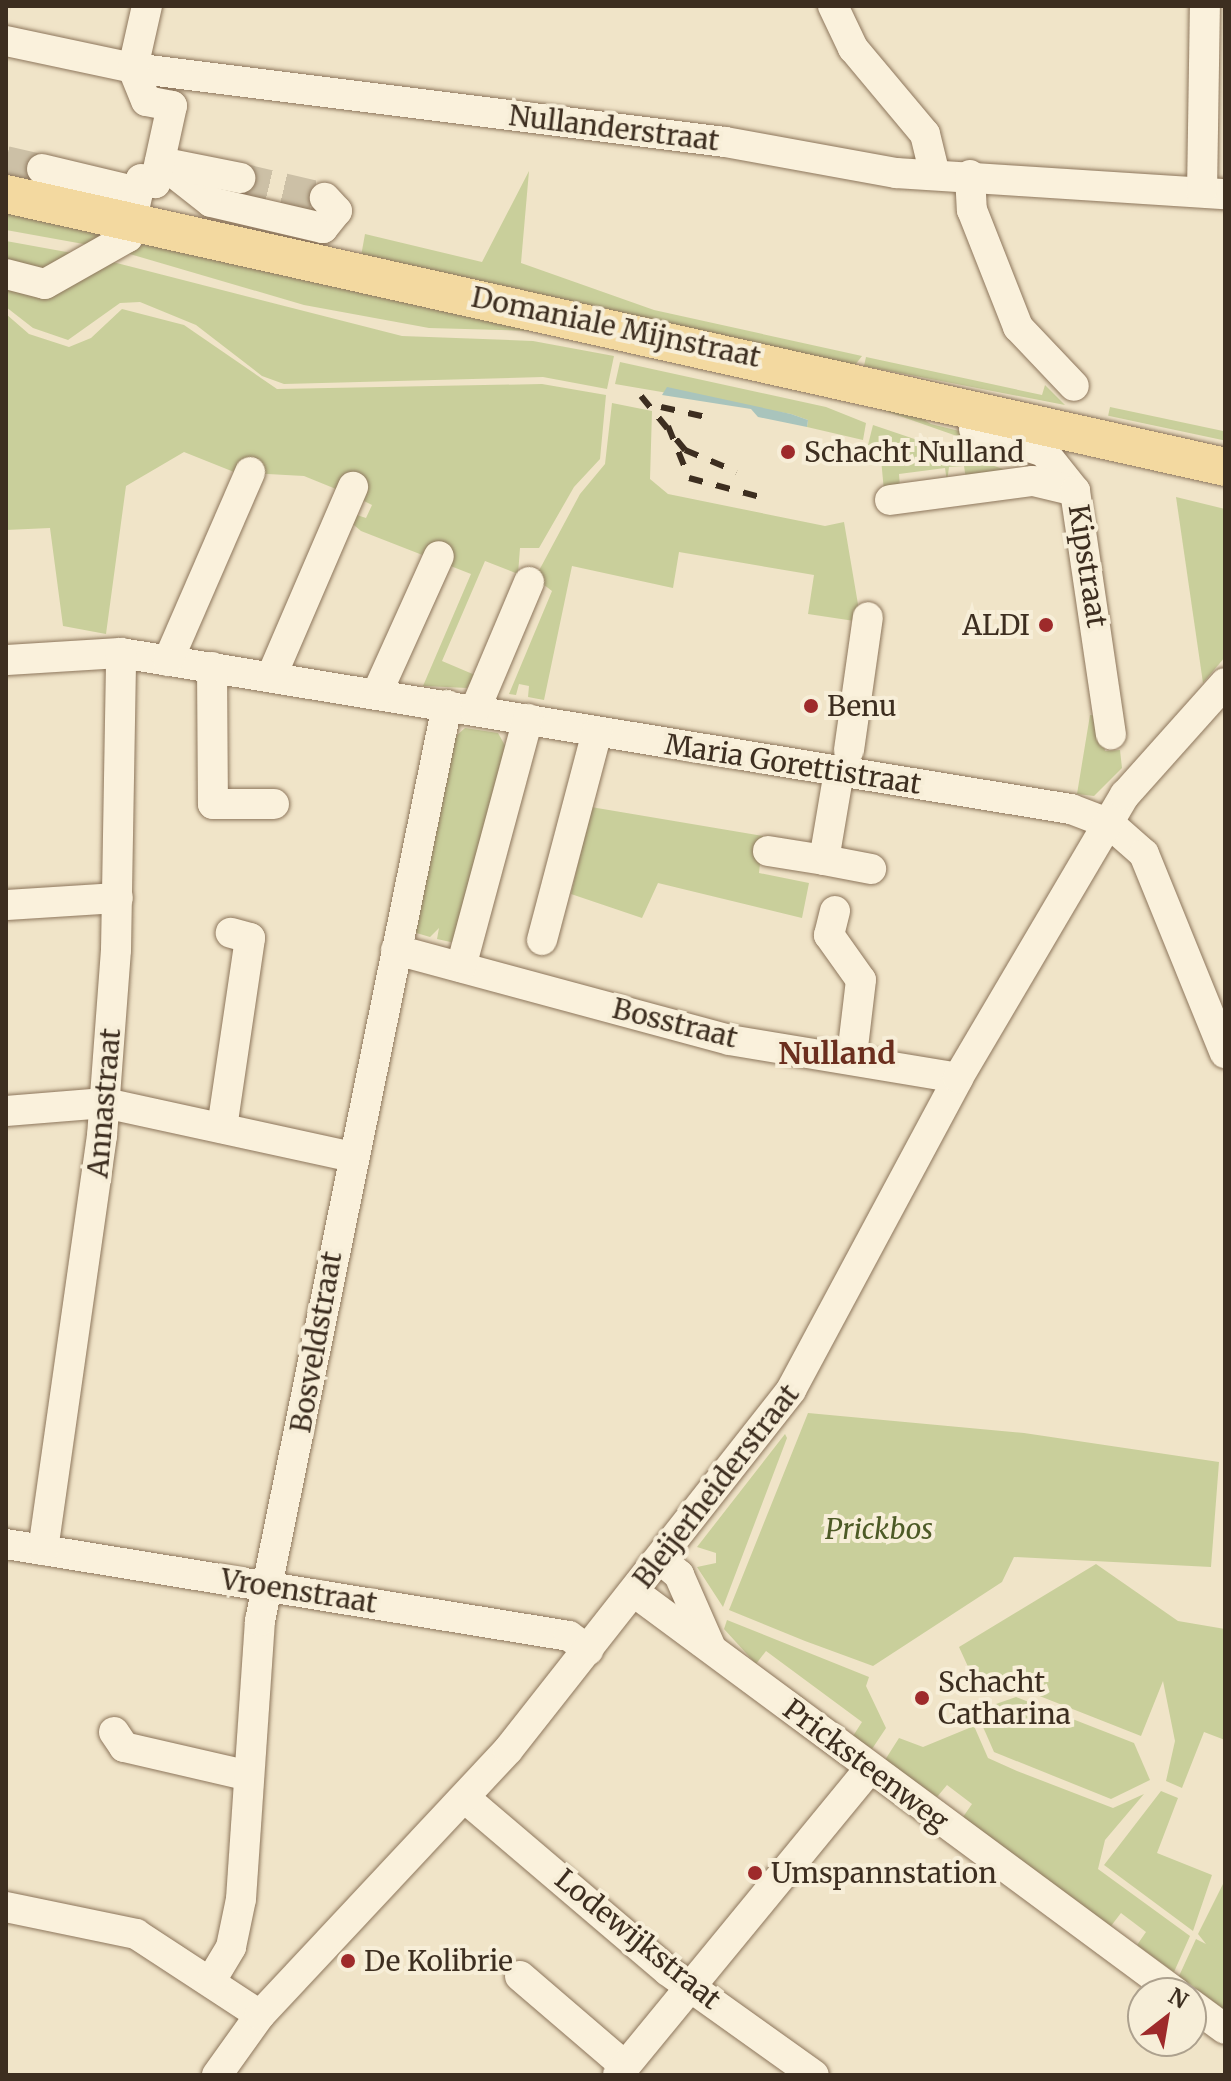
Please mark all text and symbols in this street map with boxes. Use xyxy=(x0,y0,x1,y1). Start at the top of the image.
street label: Nullanderstraat xyxy=(507,98,721,158)
street label: Domaniale Mijnstraat xyxy=(468,280,764,374)
place label: Schacht Nulland xyxy=(804,435,1024,469)
marker: Schacht Nulland xyxy=(779,443,797,461)
street label: Kipstraat xyxy=(1062,502,1114,630)
place label: ALDI xyxy=(962,608,1030,642)
marker: ALDI xyxy=(1037,616,1055,634)
place label: Benu xyxy=(827,689,897,723)
marker: Benu xyxy=(802,697,820,715)
street label: Maria Gorettistraat xyxy=(662,727,924,801)
street label: Bosstraat xyxy=(609,991,741,1055)
street label: Annastraat xyxy=(81,1027,127,1179)
district label: Nulland xyxy=(778,1035,896,1071)
street label: Bosveldstraat xyxy=(284,1249,348,1435)
street label: Bleijerheiderstraat xyxy=(626,1377,806,1595)
park label: Prickbos xyxy=(825,1512,933,1546)
street label: Vroenstraat xyxy=(219,1562,379,1620)
place label: Schacht Catharina xyxy=(938,1665,1071,1731)
marker: Schacht Catharina xyxy=(913,1689,931,1707)
street label: Pricksteenweg xyxy=(777,1692,955,1838)
place label: Umspannstation xyxy=(771,1856,997,1890)
street label: Lodewijkstraat xyxy=(549,1862,727,2016)
marker: Umspannstation xyxy=(746,1864,764,1882)
place label: De Kolibrie xyxy=(364,1944,513,1978)
marker: De Kolibrie xyxy=(339,1952,357,1970)
north arrow xyxy=(1127,1977,1207,2057)
text: N xyxy=(1164,1982,1193,2015)

